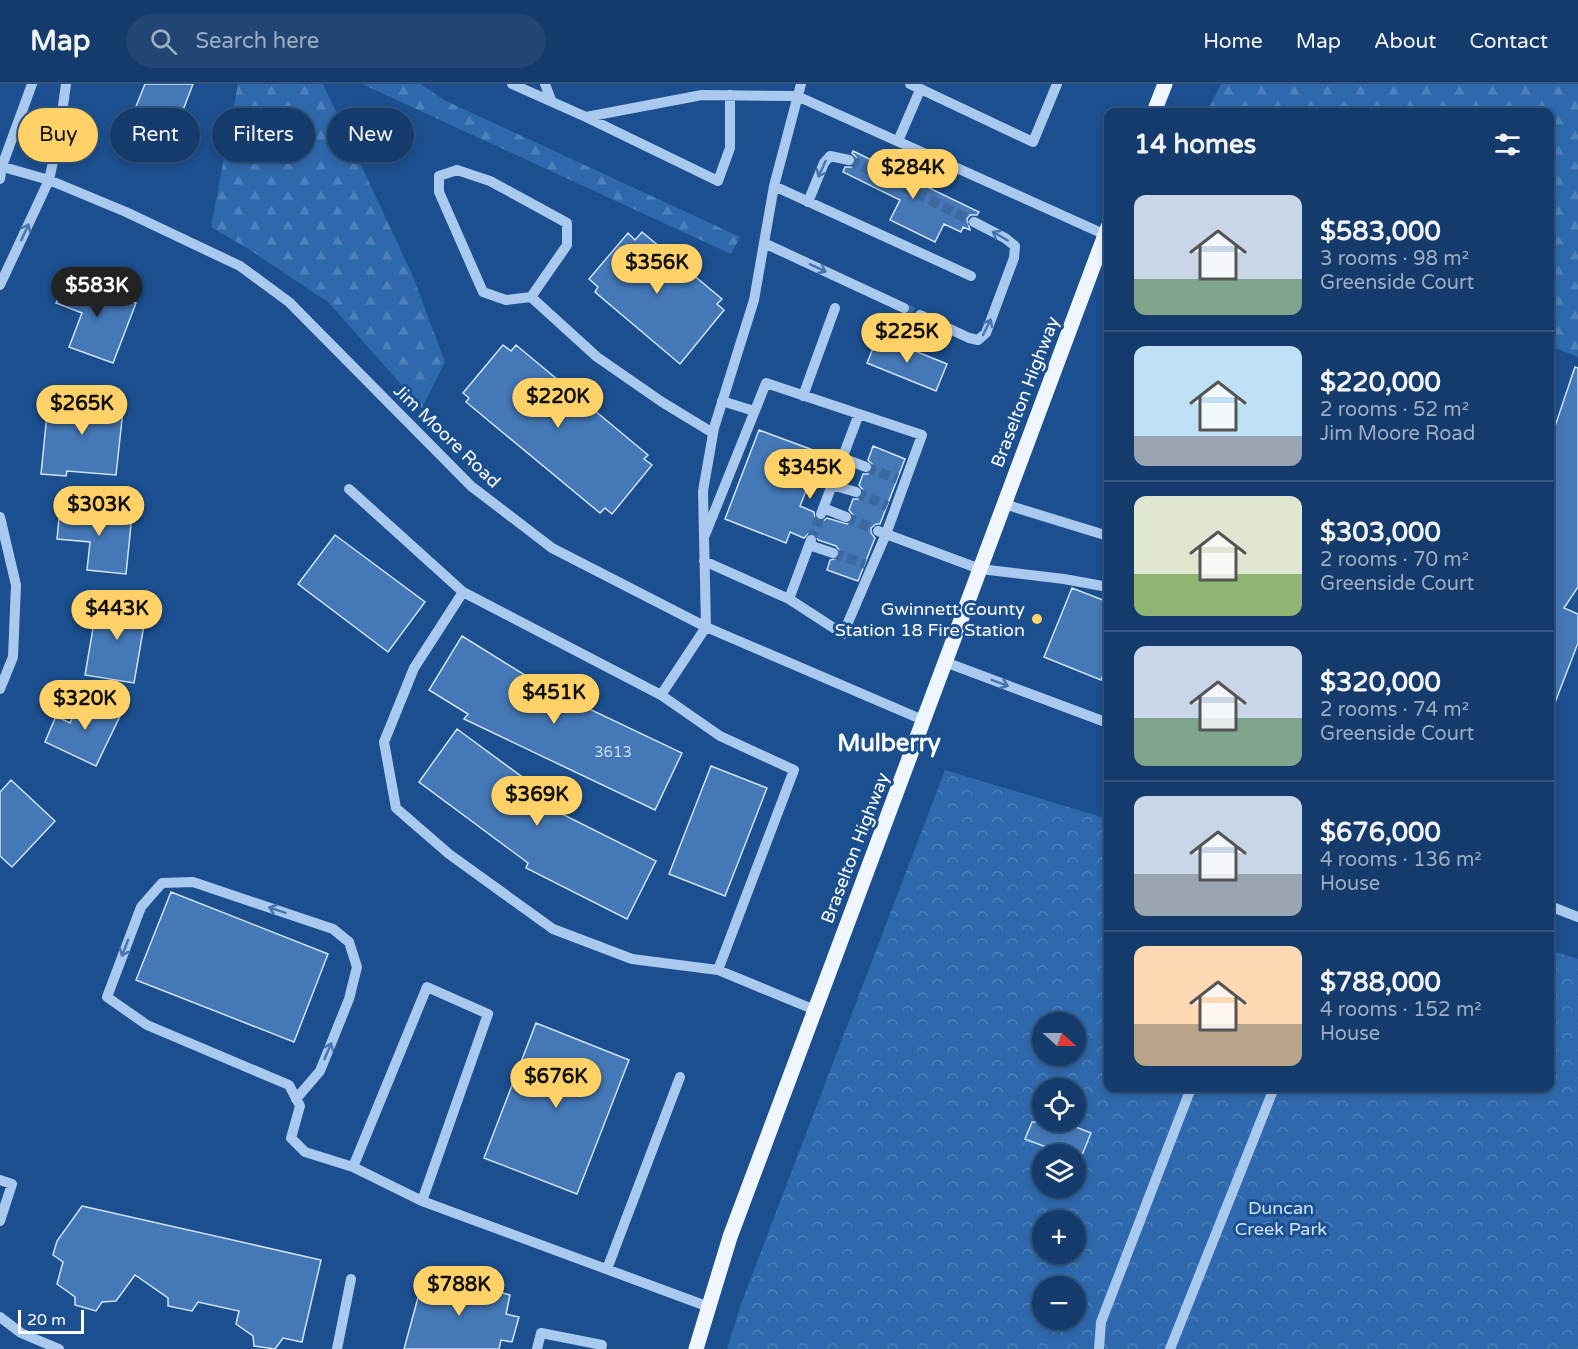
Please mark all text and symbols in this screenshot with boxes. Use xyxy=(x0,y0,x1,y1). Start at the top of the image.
search box xyxy=(126,14,546,68)
text: Map xyxy=(30,24,90,58)
icon: search xyxy=(147,25,180,58)
text: Search here xyxy=(195,28,319,54)
text: Home xyxy=(1203,29,1263,54)
text: Map xyxy=(1296,29,1341,54)
text: About xyxy=(1374,29,1436,54)
text: Contact xyxy=(1469,29,1548,54)
chip: Buy xyxy=(18,108,98,162)
chip: Rent xyxy=(110,108,200,162)
chip: Filters xyxy=(212,108,315,162)
chip: New xyxy=(327,108,414,162)
icon: filters xyxy=(1491,128,1524,161)
text: 14 homes xyxy=(1134,129,1256,160)
pin: $284K xyxy=(871,149,955,200)
text: $284K xyxy=(881,156,945,180)
one-way arrow xyxy=(815,160,827,178)
text: $583,000 xyxy=(1320,216,1441,247)
icon: home xyxy=(1182,219,1254,291)
one-way arrow xyxy=(19,224,31,242)
one-way arrow xyxy=(992,230,1009,242)
pin: $356K xyxy=(615,244,699,295)
text: 3 rooms · 98 m² xyxy=(1320,247,1469,271)
text: $356K xyxy=(625,251,689,275)
one-way arrow xyxy=(808,262,826,274)
pin: $583K xyxy=(55,267,139,318)
text: Greenside Court xyxy=(1320,271,1474,295)
text: $583K xyxy=(65,274,129,298)
pin: $225K xyxy=(865,313,949,364)
street label: Braselton Highway xyxy=(986,313,1064,471)
one-way arrow xyxy=(981,318,993,336)
text: $225K xyxy=(875,320,939,344)
text: $220,000 xyxy=(1320,367,1441,398)
icon: home xyxy=(1182,370,1254,442)
pin: $220K xyxy=(516,378,600,429)
street label: Jim Moore Road xyxy=(389,380,505,492)
pin: $265K xyxy=(40,385,124,436)
text: $220K xyxy=(526,385,590,409)
text: $265K xyxy=(50,392,114,416)
text: 2 rooms · 52 m² xyxy=(1320,398,1469,422)
text: Jim Moore Road xyxy=(1320,422,1475,446)
pin: $345K xyxy=(768,449,852,500)
text: $345K xyxy=(778,456,842,480)
pin: $303K xyxy=(57,486,141,537)
text: $303K xyxy=(67,493,131,517)
text: $303,000 xyxy=(1320,517,1441,548)
icon: home xyxy=(1182,520,1254,592)
text: 2 rooms · 70 m² xyxy=(1320,548,1469,572)
text: Greenside Court xyxy=(1320,572,1474,596)
pin: $443K xyxy=(75,590,159,641)
text: $443K xyxy=(85,597,149,621)
place label: Gwinnett County Station 18 Fire Station xyxy=(835,598,1025,641)
marker: Gwinnett County Station 18 Fire Station xyxy=(1030,612,1044,626)
text: $320,000 xyxy=(1320,667,1441,698)
icon: home xyxy=(1182,670,1254,742)
pin: $451K xyxy=(512,674,596,725)
one-way arrow xyxy=(990,678,1009,689)
pin: $320K xyxy=(43,680,127,731)
text: $451K xyxy=(522,681,586,705)
text: $320K xyxy=(53,687,117,711)
text: 2 rooms · 74 m² xyxy=(1320,698,1469,722)
text: Greenside Court xyxy=(1320,722,1474,746)
district label: Mulberry xyxy=(837,729,941,758)
house number: 3613 xyxy=(594,743,632,761)
street label: Braselton Highway xyxy=(816,769,894,927)
pin: $369K xyxy=(495,776,579,827)
text: $369K xyxy=(505,783,569,807)
text: $676,000 xyxy=(1320,817,1441,848)
icon: home xyxy=(1182,820,1254,892)
text: 4 rooms · 136 m² xyxy=(1320,848,1482,872)
text: House xyxy=(1320,872,1380,896)
one-way arrow xyxy=(268,903,287,914)
one-way arrow xyxy=(119,938,130,956)
text: $788,000 xyxy=(1320,967,1441,998)
icon: home xyxy=(1182,970,1254,1042)
text: 4 rooms · 152 m² xyxy=(1320,998,1482,1022)
north arrow xyxy=(1032,1012,1086,1066)
map controls xyxy=(1032,1012,1086,1330)
text: House xyxy=(1320,1022,1380,1046)
one-way arrow xyxy=(323,1042,334,1060)
pin: $676K xyxy=(514,1058,598,1109)
text: $676K xyxy=(524,1065,588,1089)
button: locate xyxy=(1032,1078,1086,1132)
button: layers xyxy=(1032,1144,1086,1198)
park label: Duncan Creek Park xyxy=(1235,1197,1327,1240)
button: + xyxy=(1032,1210,1086,1264)
pin: $788K xyxy=(417,1266,501,1317)
text: $788K xyxy=(427,1273,491,1297)
button: − xyxy=(1032,1276,1086,1330)
scale bar xyxy=(18,1307,84,1334)
text: 20 m xyxy=(27,1310,66,1330)

